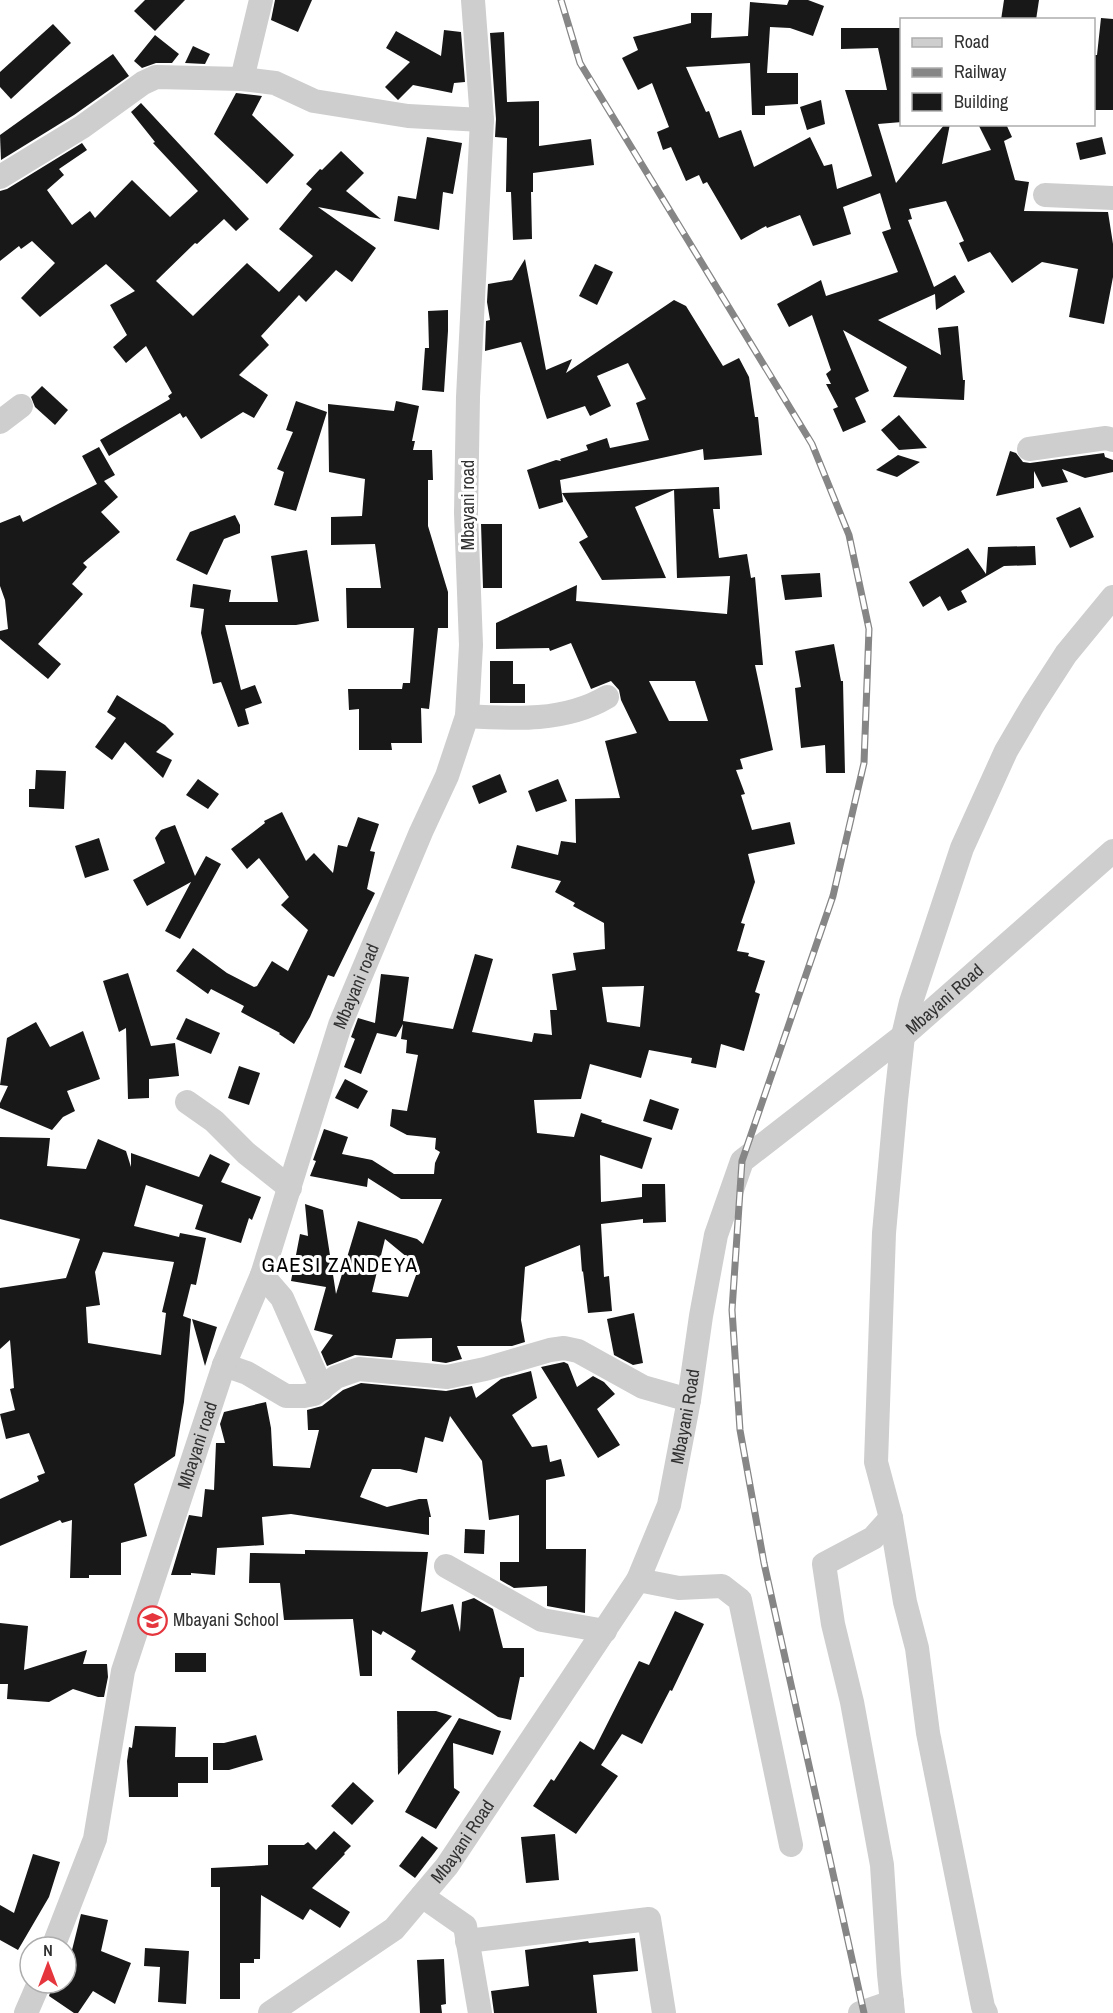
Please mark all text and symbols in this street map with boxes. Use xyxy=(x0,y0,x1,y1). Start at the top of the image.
legend xyxy=(900,18,1095,126)
text: Road xyxy=(954,29,989,54)
text: Railway xyxy=(954,59,1007,84)
text: Building xyxy=(954,89,1009,114)
street label: Mbayani road xyxy=(455,460,480,550)
street label: Mbayani road xyxy=(327,940,385,1033)
street label: Mbayani Road xyxy=(900,958,989,1040)
district label: GAESI ZANDEYA xyxy=(261,1250,419,1279)
street label: Mbayani Road xyxy=(664,1367,705,1466)
street label: Mbayani road xyxy=(171,1398,223,1492)
school or university icon: Mbayani School xyxy=(136,1604,168,1636)
place label: Mbayani School xyxy=(173,1607,279,1632)
street label: Mbayani Road xyxy=(425,1795,500,1888)
north arrow xyxy=(18,1935,78,1995)
text: N xyxy=(43,1939,53,1961)

